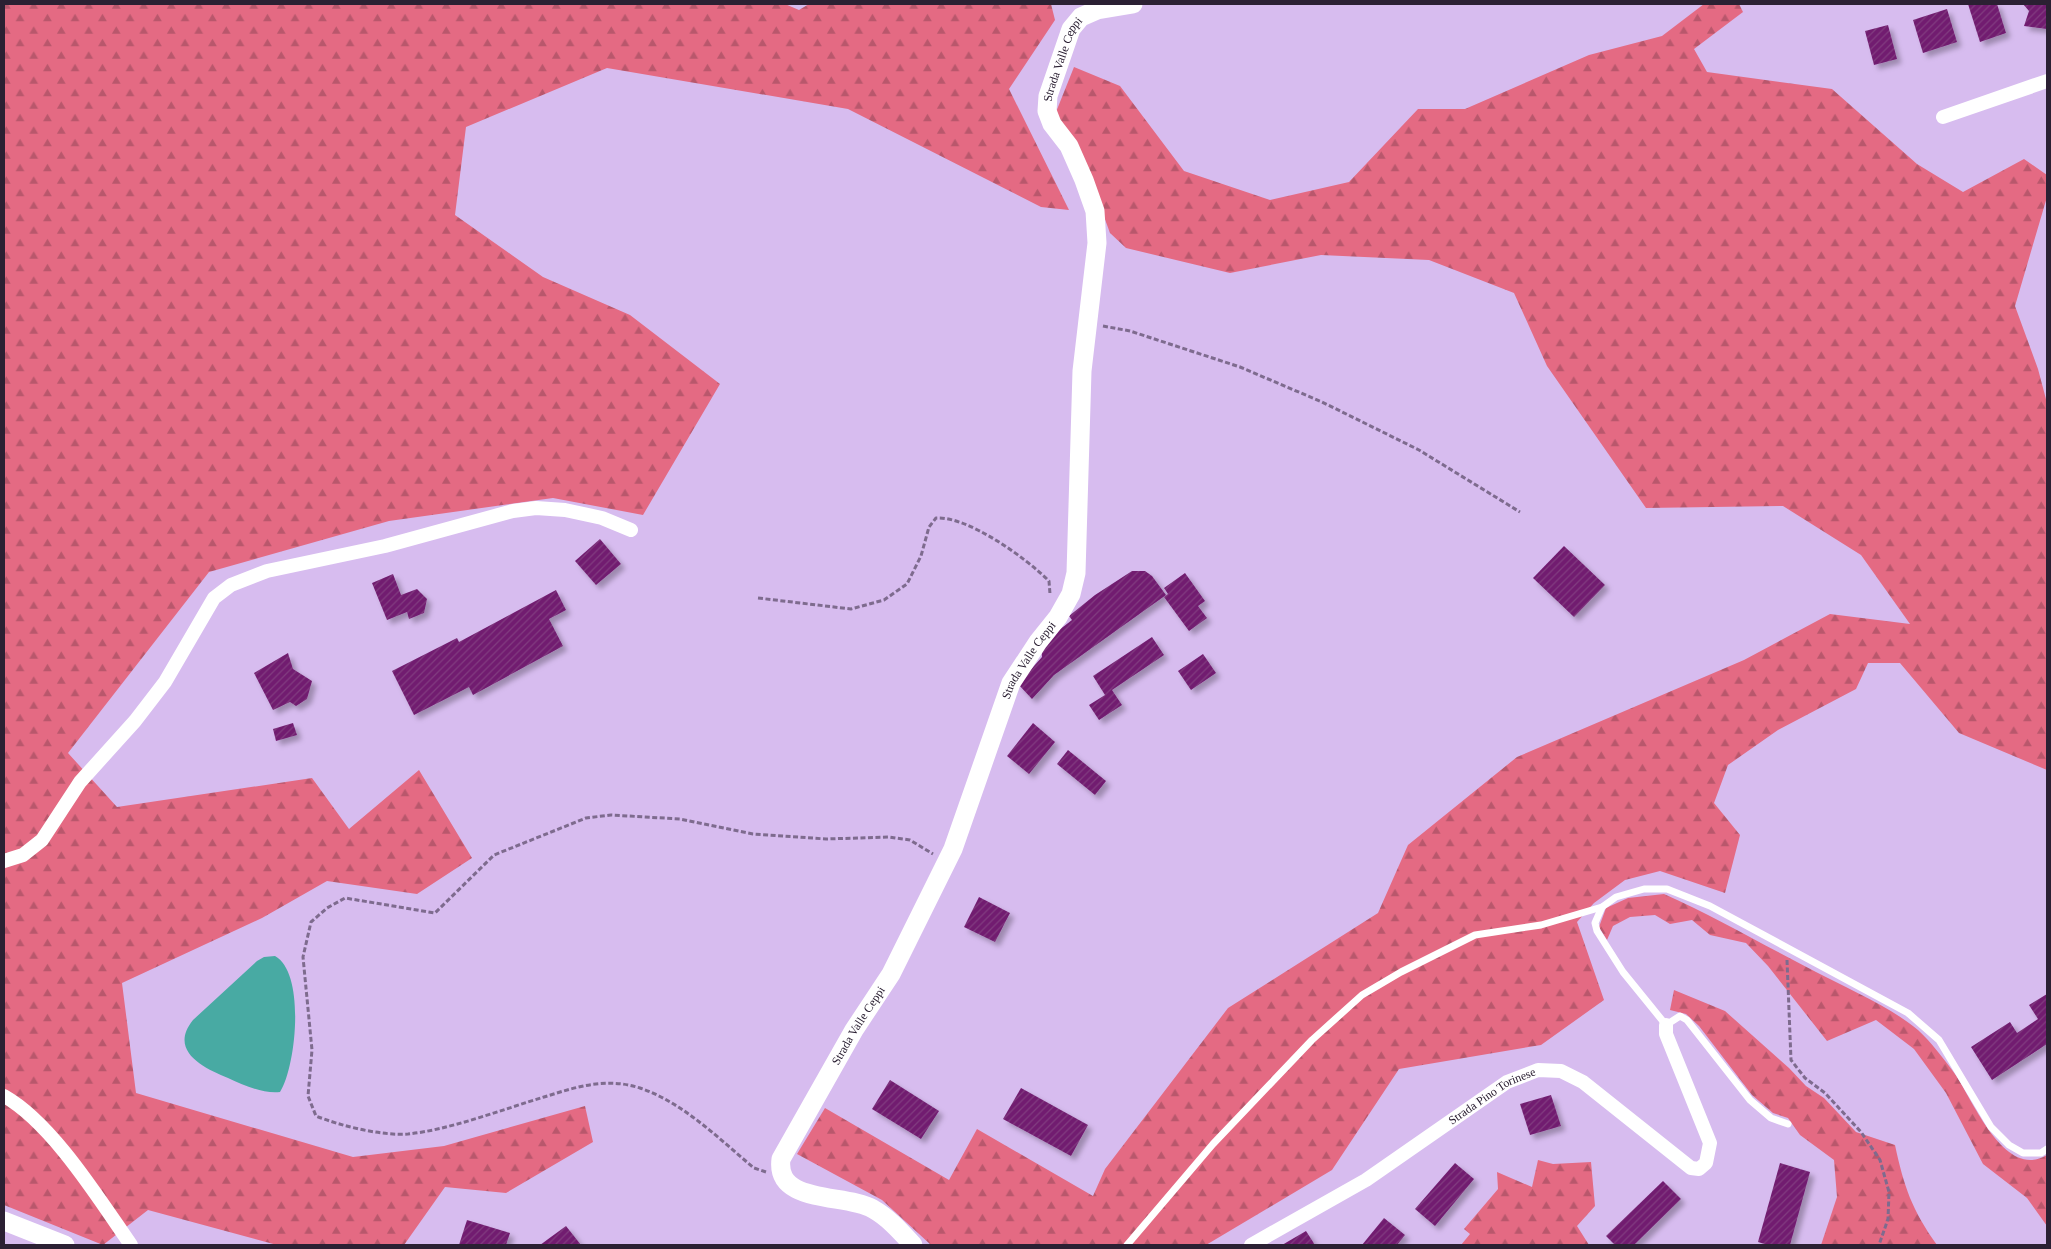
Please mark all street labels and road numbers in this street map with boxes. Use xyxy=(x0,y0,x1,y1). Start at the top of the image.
street label: Strada Valle Ceppi xyxy=(1041,14,1086,102)
street label: Strada Valle Ceppi xyxy=(999,618,1059,701)
street label: Strada Valle Ceppi xyxy=(829,983,888,1067)
street label: Strada Pino Torinese xyxy=(1446,1065,1538,1128)

